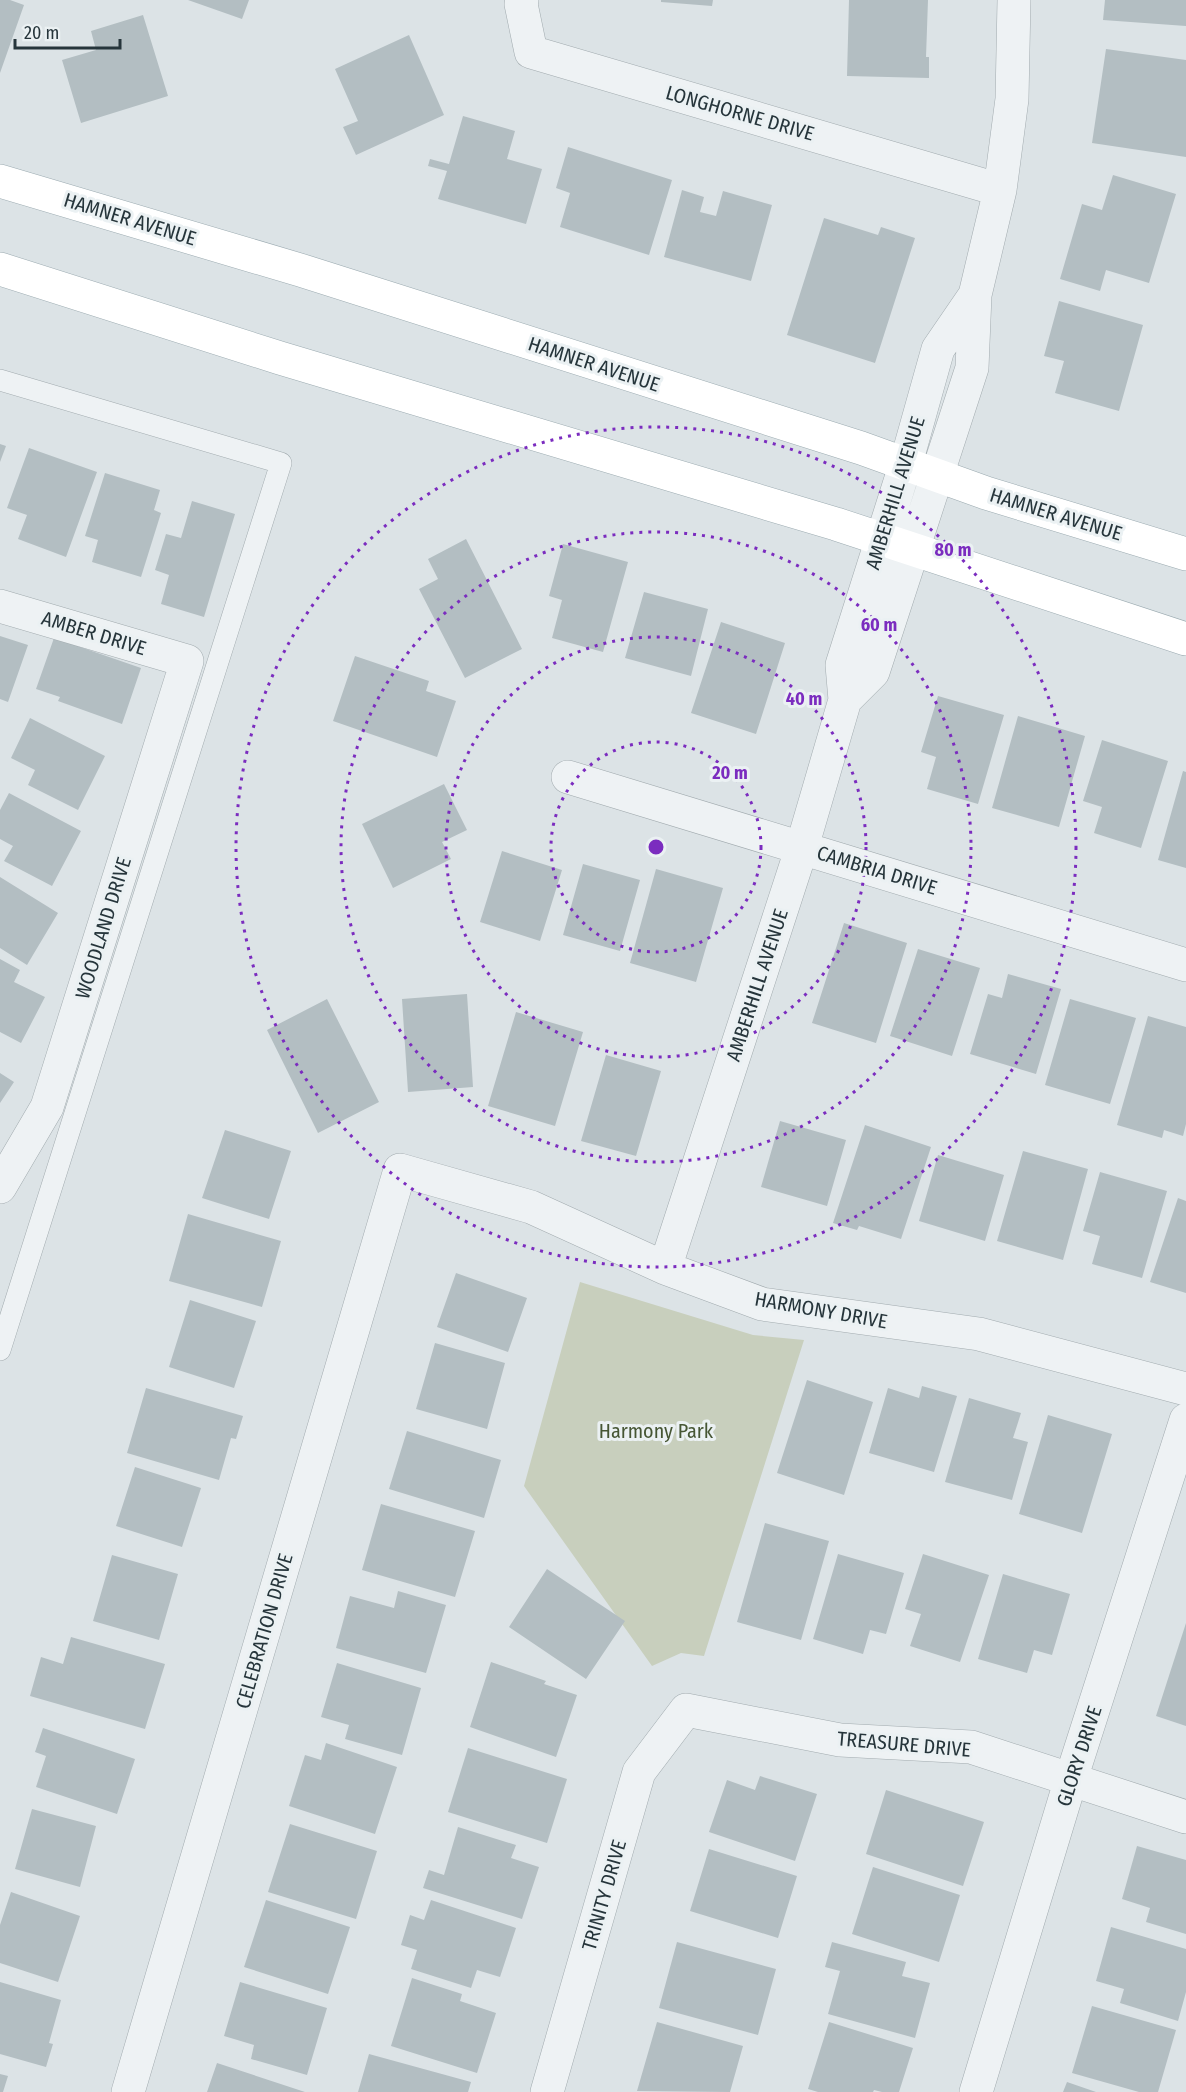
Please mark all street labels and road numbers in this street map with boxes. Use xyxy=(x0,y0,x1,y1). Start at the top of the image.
street label: LONGHORNE DRIVE xyxy=(663,80,817,146)
street label: HAMNER AVENUE xyxy=(61,187,199,251)
street label: HAMNER AVENUE xyxy=(525,331,663,397)
street label: AMBERHILL AVENUE xyxy=(860,414,930,572)
street label: HAMNER AVENUE xyxy=(987,482,1125,546)
street label: AMBER DRIVE xyxy=(39,606,149,660)
street label: CAMBRIA DRIVE xyxy=(814,840,940,900)
street label: WOODLAND DRIVE xyxy=(70,854,136,1002)
street label: AMBERHILL AVENUE xyxy=(721,906,793,1064)
street label: HARMONY DRIVE xyxy=(753,1287,889,1333)
street label: CELEBRATION DRIVE xyxy=(230,1551,298,1711)
street label: GLORY DRIVE xyxy=(1051,1703,1107,1809)
street label: TREASURE DRIVE xyxy=(836,1726,972,1762)
street label: TRINITY DRIVE xyxy=(577,1837,631,1953)

